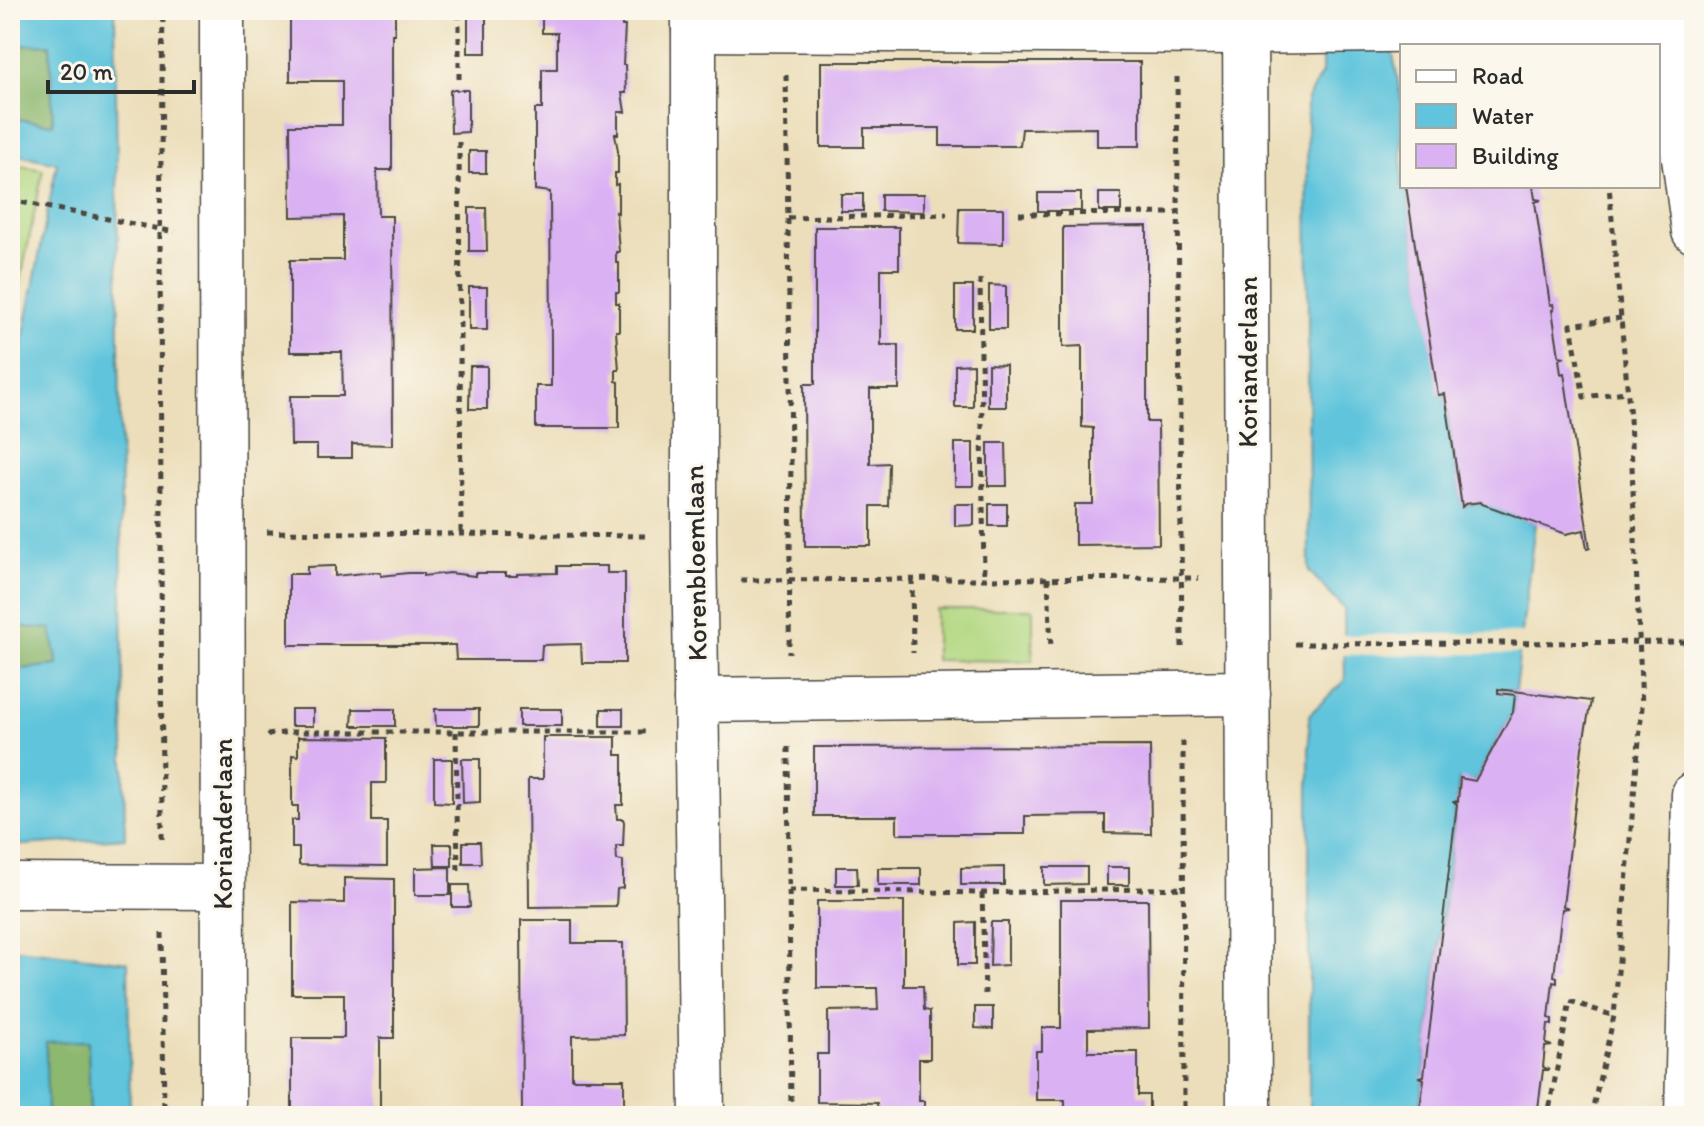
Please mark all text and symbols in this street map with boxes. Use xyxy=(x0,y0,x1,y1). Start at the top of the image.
scale bar xyxy=(48,44,194,94)
legend xyxy=(1400,44,1660,188)
text: 20 m xyxy=(60,57,113,86)
text: Road xyxy=(1472,61,1524,90)
text: Water xyxy=(1472,101,1534,130)
text: Building xyxy=(1472,141,1559,170)
street label: Korianderlaan xyxy=(1230,276,1264,448)
street label: Korenbloemlaan xyxy=(676,464,714,661)
street label: Korianderlaan xyxy=(205,738,239,910)

